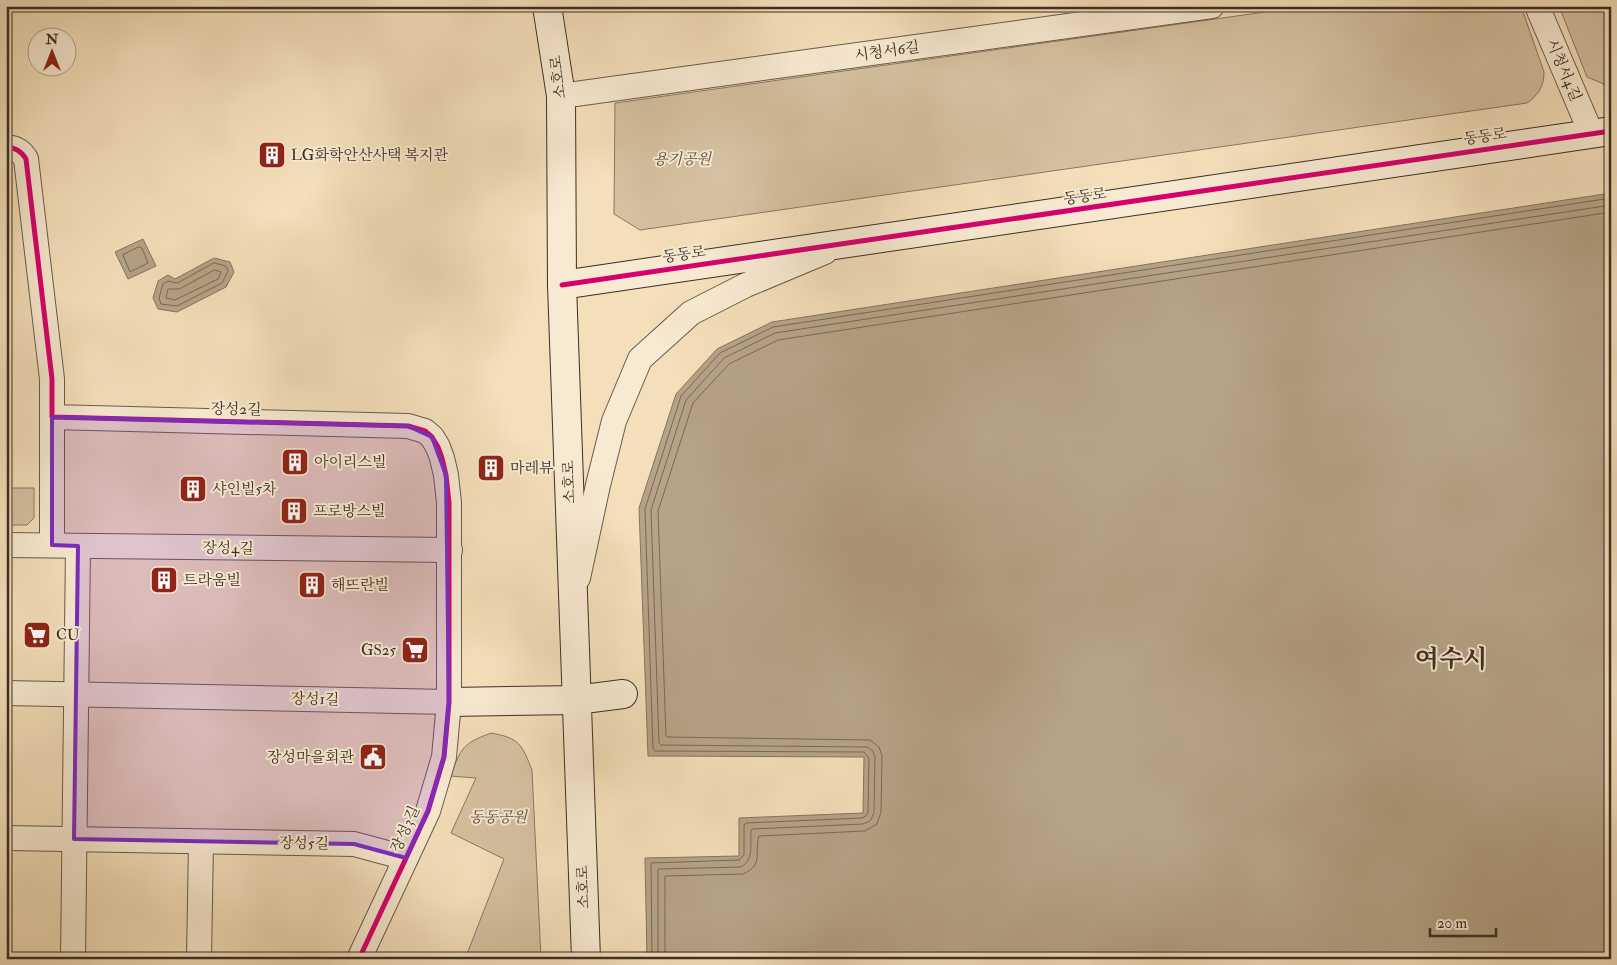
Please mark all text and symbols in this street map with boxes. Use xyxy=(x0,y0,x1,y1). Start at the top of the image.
north arrow xyxy=(28,28,78,78)
text: N xyxy=(45,31,59,48)
street label: 시청서4길 xyxy=(1542,36,1585,104)
street label: 시청서6길 xyxy=(853,38,921,65)
street label: 소호로 xyxy=(546,54,571,100)
street label: 동동로 xyxy=(1462,124,1508,149)
building icon: LG화학안산사택 복지관 xyxy=(257,140,287,170)
place label: LG화학안산사택 복지관 xyxy=(291,146,449,165)
park label: 용기공원 xyxy=(653,150,712,169)
street label: 동동로 xyxy=(1062,184,1108,209)
street label: 동동로 xyxy=(661,242,707,267)
street label: 장성2길 xyxy=(210,400,262,419)
building icon: 아이리스빌 xyxy=(280,447,310,477)
place label: 아이리스빌 xyxy=(314,453,386,472)
building icon: 마레뷰 xyxy=(476,453,506,483)
place label: 마레뷰 xyxy=(510,459,554,478)
street label: 소호로 xyxy=(559,459,580,504)
building icon: 샤인빌5차 xyxy=(178,474,208,504)
place label: 샤인빌5차 xyxy=(212,480,277,499)
building icon: 프로방스빌 xyxy=(279,496,309,526)
place label: 프로방스빌 xyxy=(313,502,385,521)
street label: 장성4길 xyxy=(202,539,254,558)
building icon: 트라움빌 xyxy=(149,565,179,595)
building icon: 해뜨란빌 xyxy=(297,570,327,600)
place label: 트라움빌 xyxy=(183,571,241,590)
place label: 해뜨란빌 xyxy=(331,576,389,595)
supermarket icon: CU xyxy=(22,620,52,650)
place label: CU xyxy=(56,626,80,645)
supermarket icon: GS25 xyxy=(400,635,430,665)
place label: GS25 xyxy=(361,641,396,660)
district label: 여수시 xyxy=(1415,644,1487,675)
street label: 장성1길 xyxy=(290,690,340,709)
public building icon: 장성마을회관 xyxy=(358,742,388,772)
place label: 장성마을회관 xyxy=(267,748,354,767)
street label: 장성3길 xyxy=(387,803,424,856)
park label: 동동공원 xyxy=(469,808,528,827)
street label: 장성5길 xyxy=(279,834,329,853)
street label: 소호로 xyxy=(573,864,594,909)
scale bar xyxy=(1430,905,1496,937)
text: 20 m xyxy=(1437,914,1467,933)

